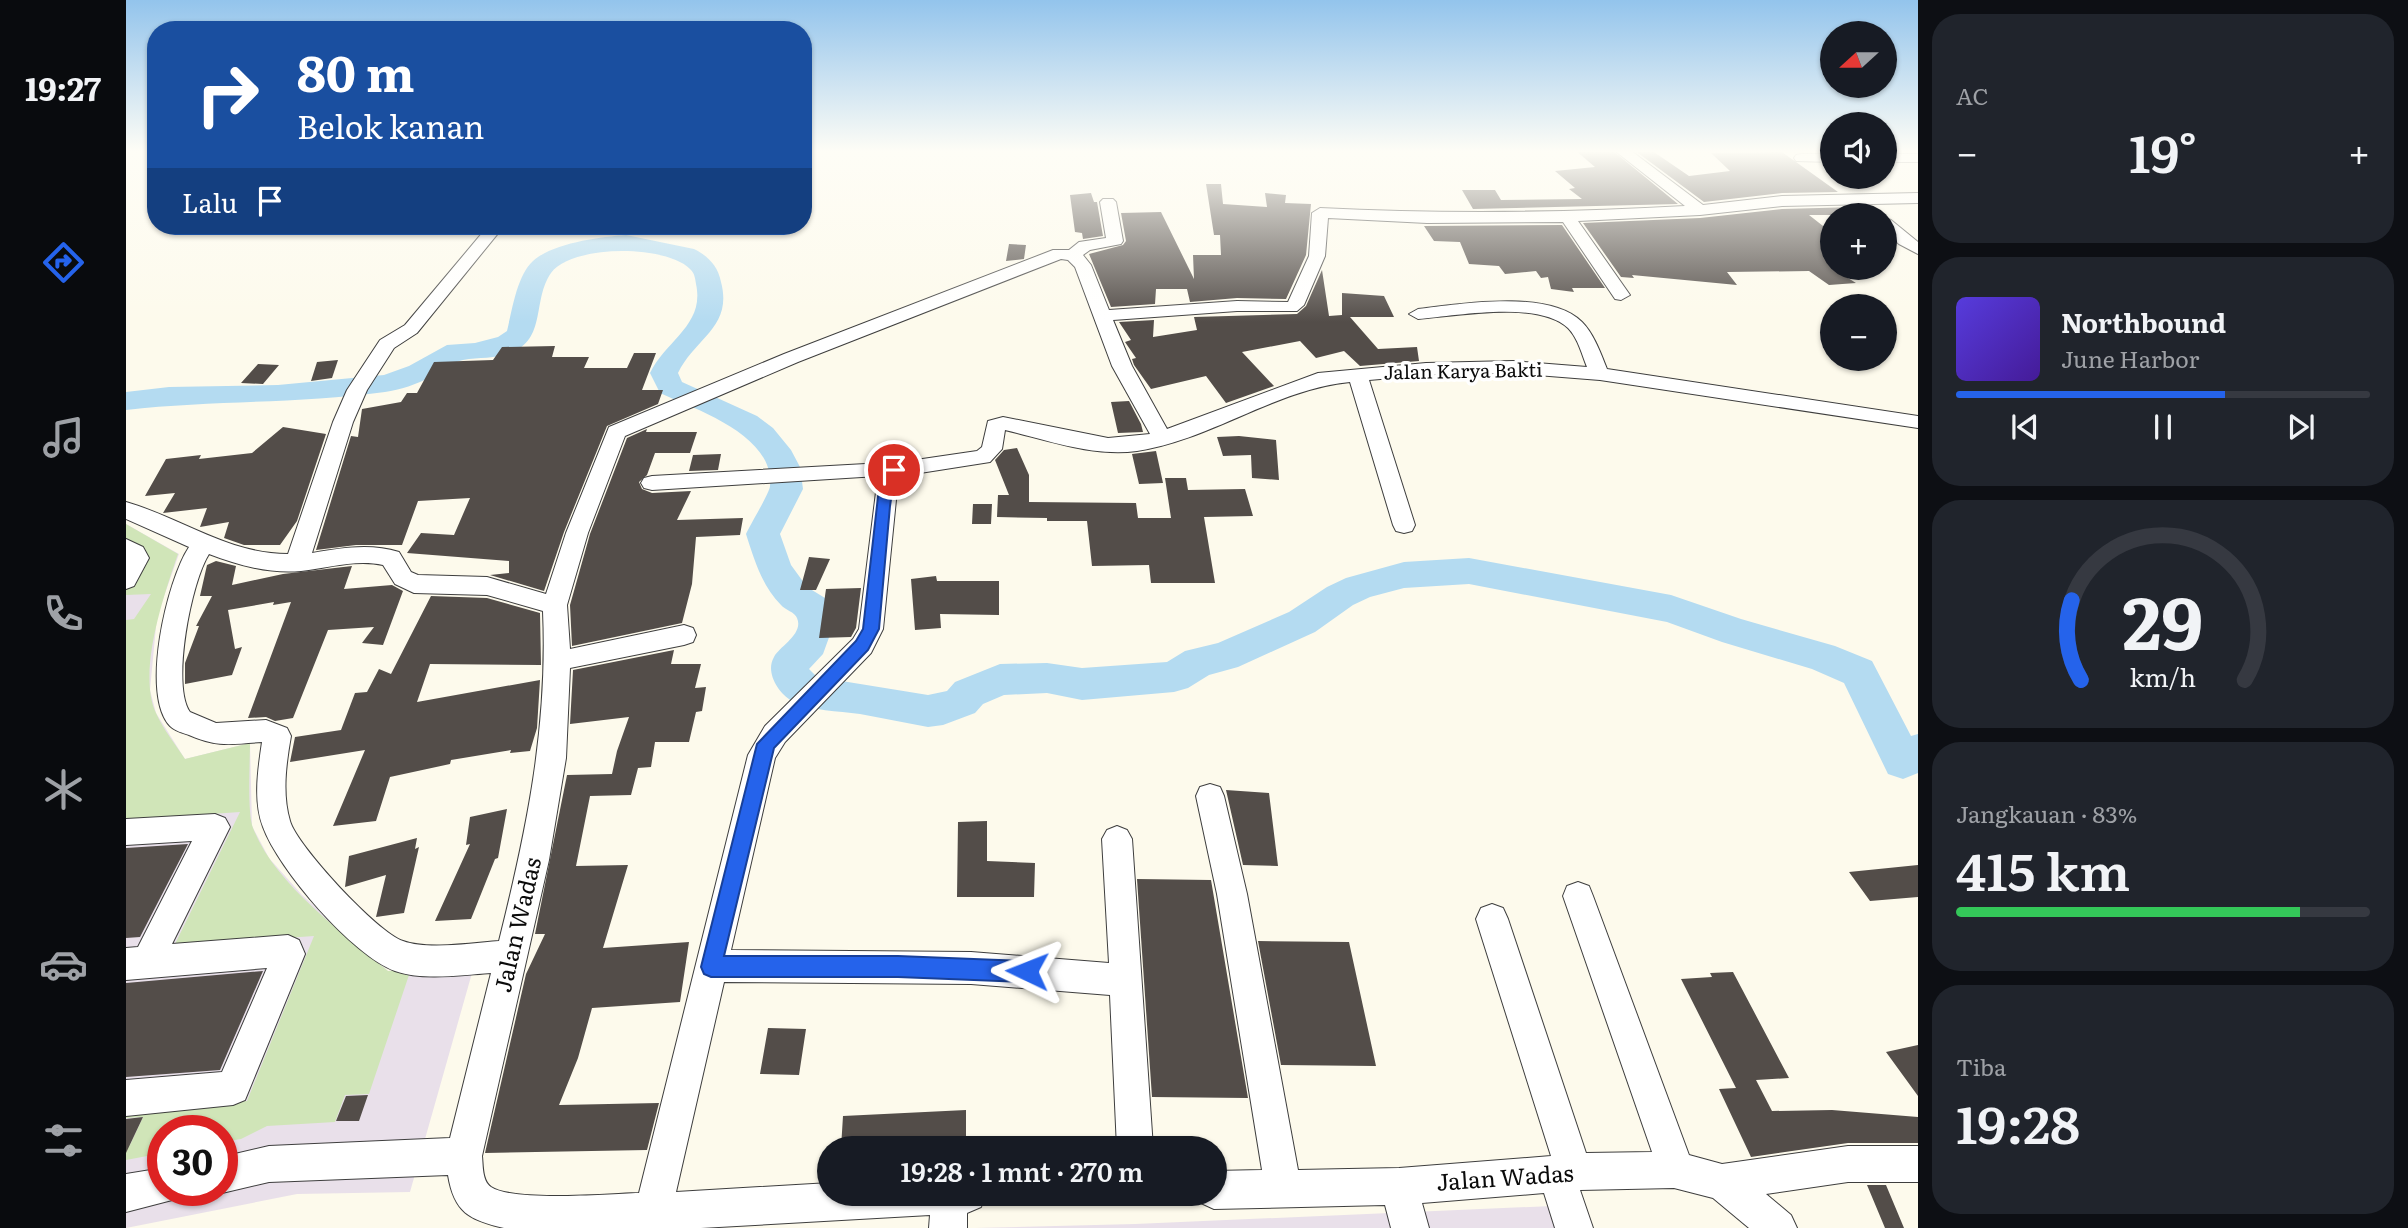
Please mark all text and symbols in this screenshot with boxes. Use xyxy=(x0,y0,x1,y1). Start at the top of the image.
north arrow xyxy=(1820,21,1897,98)
map controls xyxy=(1820,21,1897,371)
text: 80 m xyxy=(297,34,415,107)
icon: right xyxy=(182,49,273,140)
text: 19:27 xyxy=(25,63,101,111)
text: AC xyxy=(1956,78,1989,112)
text: Belok kanan xyxy=(297,101,485,149)
button: sound xyxy=(1820,112,1897,189)
text: 19° xyxy=(2129,112,2197,189)
text: − xyxy=(1956,122,1978,179)
text: + xyxy=(2348,122,2370,179)
text: Lalu xyxy=(182,182,237,221)
icon: arrive xyxy=(251,182,289,220)
button: + xyxy=(1820,203,1897,280)
icon: directions xyxy=(39,238,88,287)
button: − xyxy=(1820,294,1897,371)
text: Northbound xyxy=(2061,302,2226,341)
text: June Harbor xyxy=(2061,341,2199,375)
street label: Jalan Karya Bakti xyxy=(1383,355,1543,385)
icon: previous xyxy=(2006,408,2044,446)
icon: pause xyxy=(2144,408,2182,446)
icon: next xyxy=(2282,408,2320,446)
icon: music xyxy=(39,413,88,462)
pin xyxy=(864,440,924,500)
icon: arrive xyxy=(875,451,913,489)
text: 29 xyxy=(2122,564,2204,672)
icon: phone xyxy=(39,589,88,638)
text: km/h xyxy=(2130,658,2196,695)
icon: climate xyxy=(39,765,88,814)
text: Jangkauan · 83% xyxy=(1956,796,2137,830)
text: 415 km xyxy=(1956,830,2130,907)
street label: Jalan Wadas xyxy=(484,854,548,995)
position arrow xyxy=(990,934,1064,1008)
icon: car xyxy=(39,940,88,989)
text: Tiba xyxy=(1956,1049,2006,1083)
text: 19:28 xyxy=(1956,1083,2080,1160)
speed limit sign: 30 xyxy=(147,1115,238,1206)
icon: filters xyxy=(39,1116,88,1165)
text: 19:28 · 1 mnt · 270 m xyxy=(901,1151,1143,1190)
street label: Jalan Wadas xyxy=(1435,1154,1575,1198)

